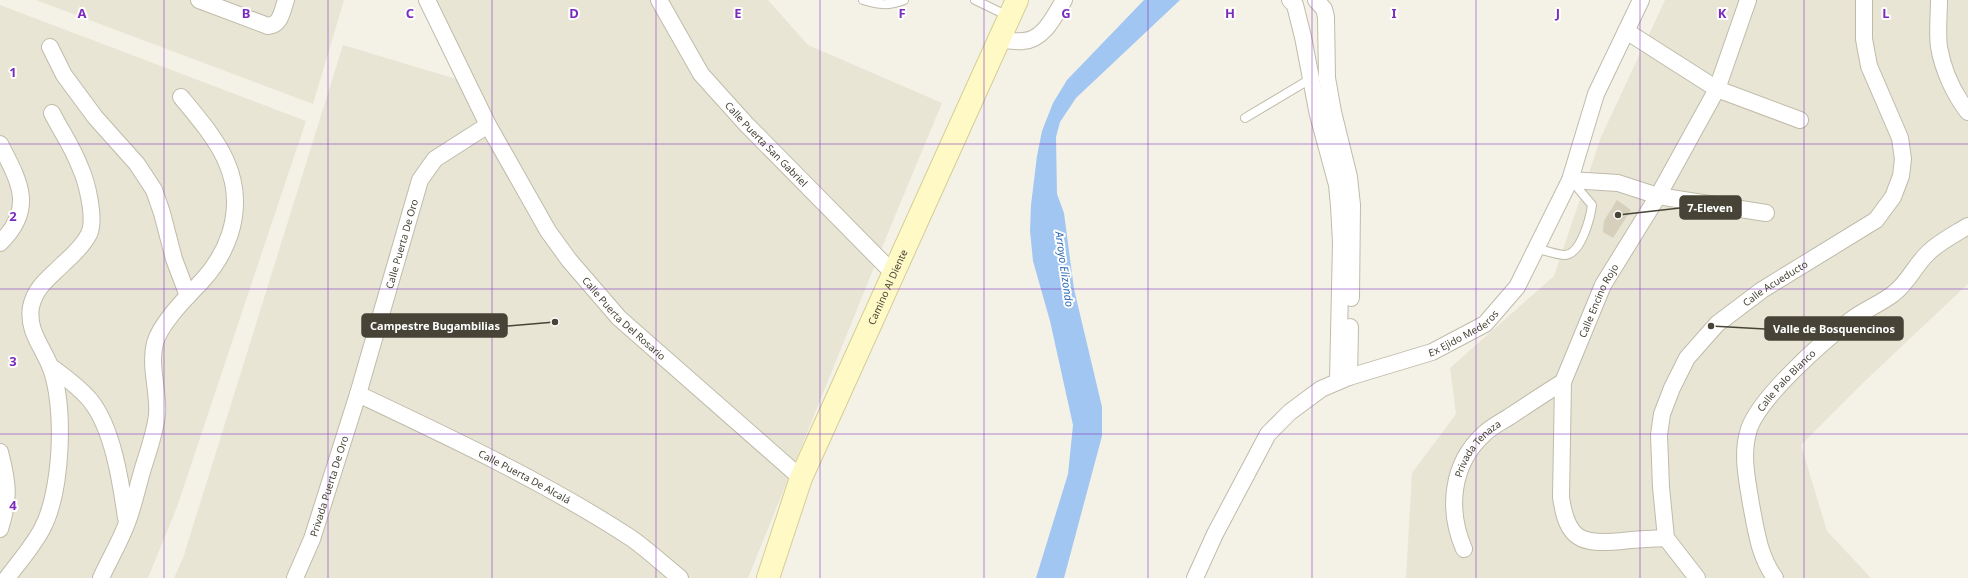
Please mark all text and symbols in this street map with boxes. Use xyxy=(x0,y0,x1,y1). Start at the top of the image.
text: A xyxy=(78,4,87,22)
text: B xyxy=(242,4,250,22)
text: C xyxy=(406,4,414,22)
text: D xyxy=(569,4,579,22)
text: E xyxy=(734,4,742,22)
text: F xyxy=(898,4,906,22)
text: G xyxy=(1061,4,1071,22)
text: H xyxy=(1225,4,1235,22)
text: I xyxy=(1391,4,1397,22)
text: J xyxy=(1555,4,1560,22)
text: K xyxy=(1718,4,1727,22)
text: L xyxy=(1882,4,1890,22)
text: 1 xyxy=(9,63,17,81)
street label: Calle Puerta San Gabriel xyxy=(722,99,811,190)
callout: 7-Eleven xyxy=(1680,196,1741,219)
street label: Calle Puerta De Oro xyxy=(382,197,421,290)
text: 7-Eleven xyxy=(1687,200,1733,215)
text: 2 xyxy=(9,207,17,225)
water label: Arroyo Elizondo xyxy=(1052,229,1078,308)
street label: Camino Al Diente xyxy=(864,247,911,327)
street label: Calle Acueducto xyxy=(1740,257,1810,309)
street label: Calle Encino Rojo xyxy=(1575,261,1622,340)
street label: Calle Puerta Del Rosario xyxy=(579,273,669,363)
street label: Ex Ejido Mederos xyxy=(1427,307,1501,360)
callout: Campestre Bugambilias xyxy=(362,314,507,337)
callout: Valle de Bosquencinos xyxy=(1765,317,1903,340)
text: Campestre Bugambilias xyxy=(370,318,500,333)
text: Valle de Bosquencinos xyxy=(1773,321,1895,336)
street label: Calle Palo Blanco xyxy=(1754,346,1818,414)
text: 3 xyxy=(9,352,17,370)
street label: Privada Tenaza xyxy=(1451,417,1503,479)
street label: Privada Puerta De Oro xyxy=(306,434,351,538)
street label: Calle Puerta De Alcalá xyxy=(476,446,573,507)
text: 4 xyxy=(9,496,17,514)

